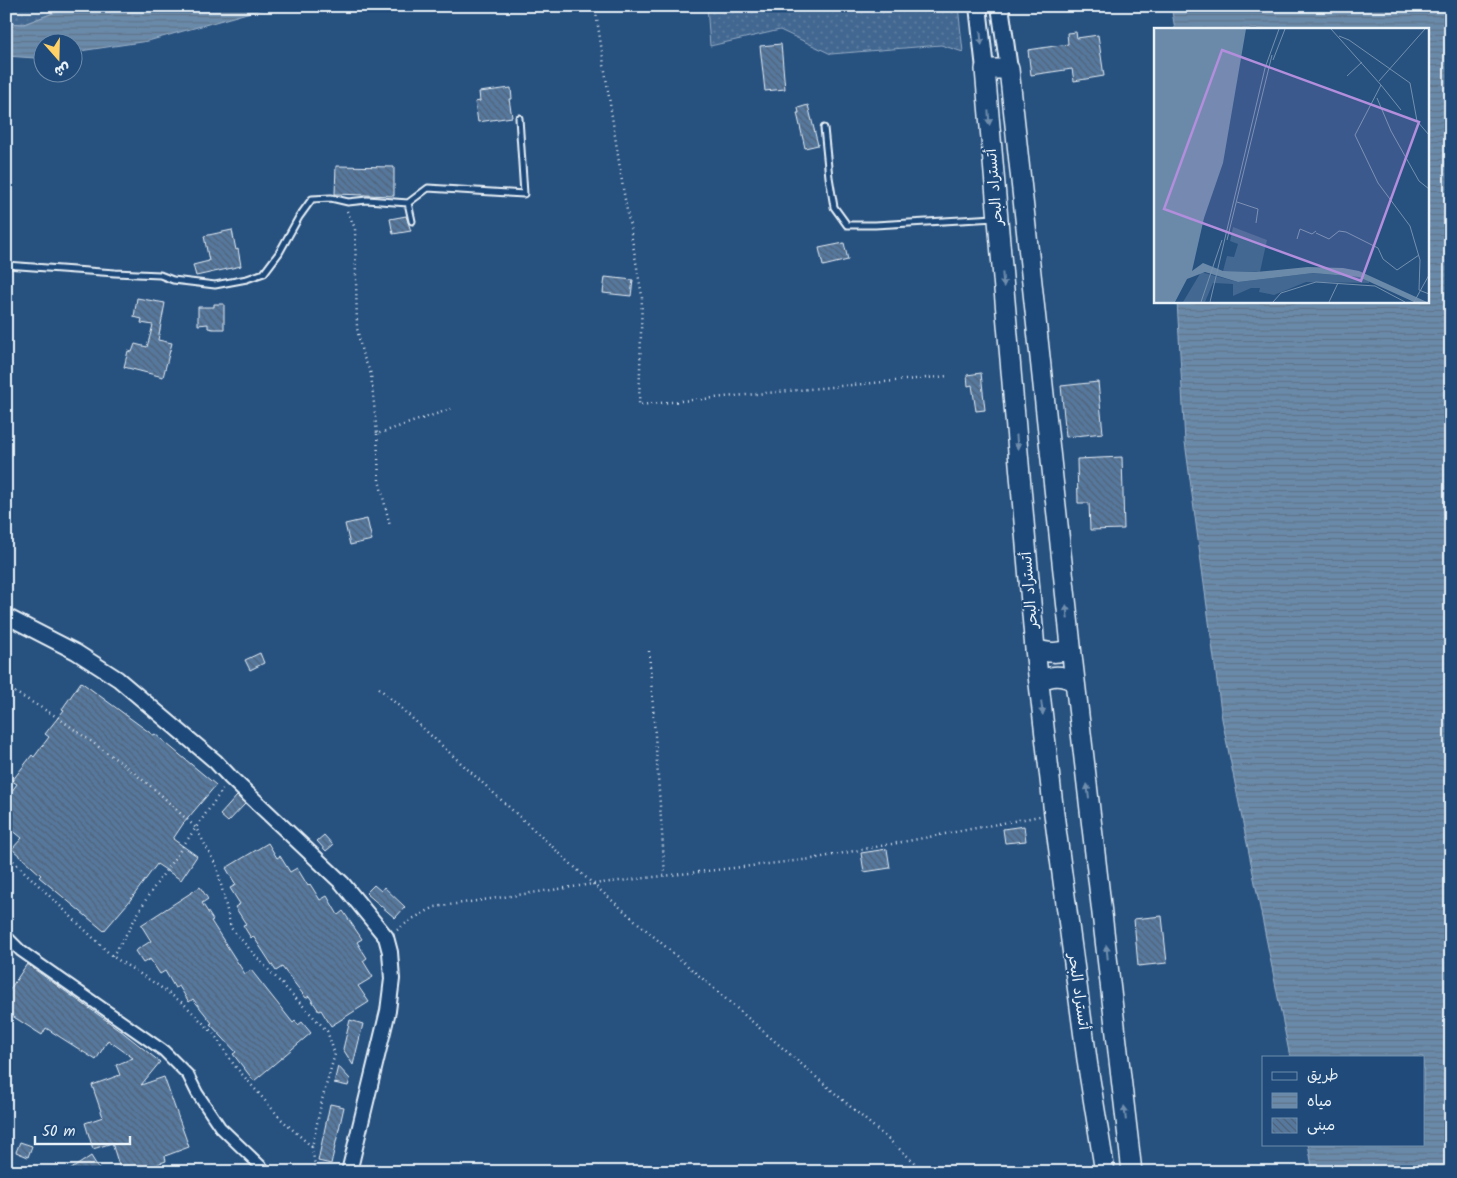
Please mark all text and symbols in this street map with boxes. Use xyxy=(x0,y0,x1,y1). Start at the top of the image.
inset map xyxy=(1154,28,1430,302)
one-way arrow xyxy=(977,30,985,46)
north arrow xyxy=(32,32,82,82)
text: ش xyxy=(51,56,73,82)
one-way arrow xyxy=(986,110,994,126)
street label: أتستراد البحر xyxy=(980,147,1010,227)
one-way arrow xyxy=(999,272,1007,288)
one-way arrow xyxy=(1014,434,1022,450)
street label: أتستراد البحر xyxy=(1015,550,1045,630)
one-way arrow xyxy=(1063,603,1071,619)
one-way arrow xyxy=(1038,700,1046,716)
one-way arrow xyxy=(1084,782,1092,798)
one-way arrow xyxy=(1103,944,1111,960)
street label: أتستراد البحر xyxy=(1061,951,1095,1032)
legend xyxy=(1262,1056,1424,1146)
text: طريق xyxy=(1307,1064,1339,1088)
text: مياه xyxy=(1307,1090,1332,1114)
one-way arrow xyxy=(1121,1105,1129,1121)
scale bar xyxy=(35,1113,130,1145)
text: مبنى xyxy=(1307,1114,1335,1138)
text: 50 m xyxy=(42,1120,76,1144)

